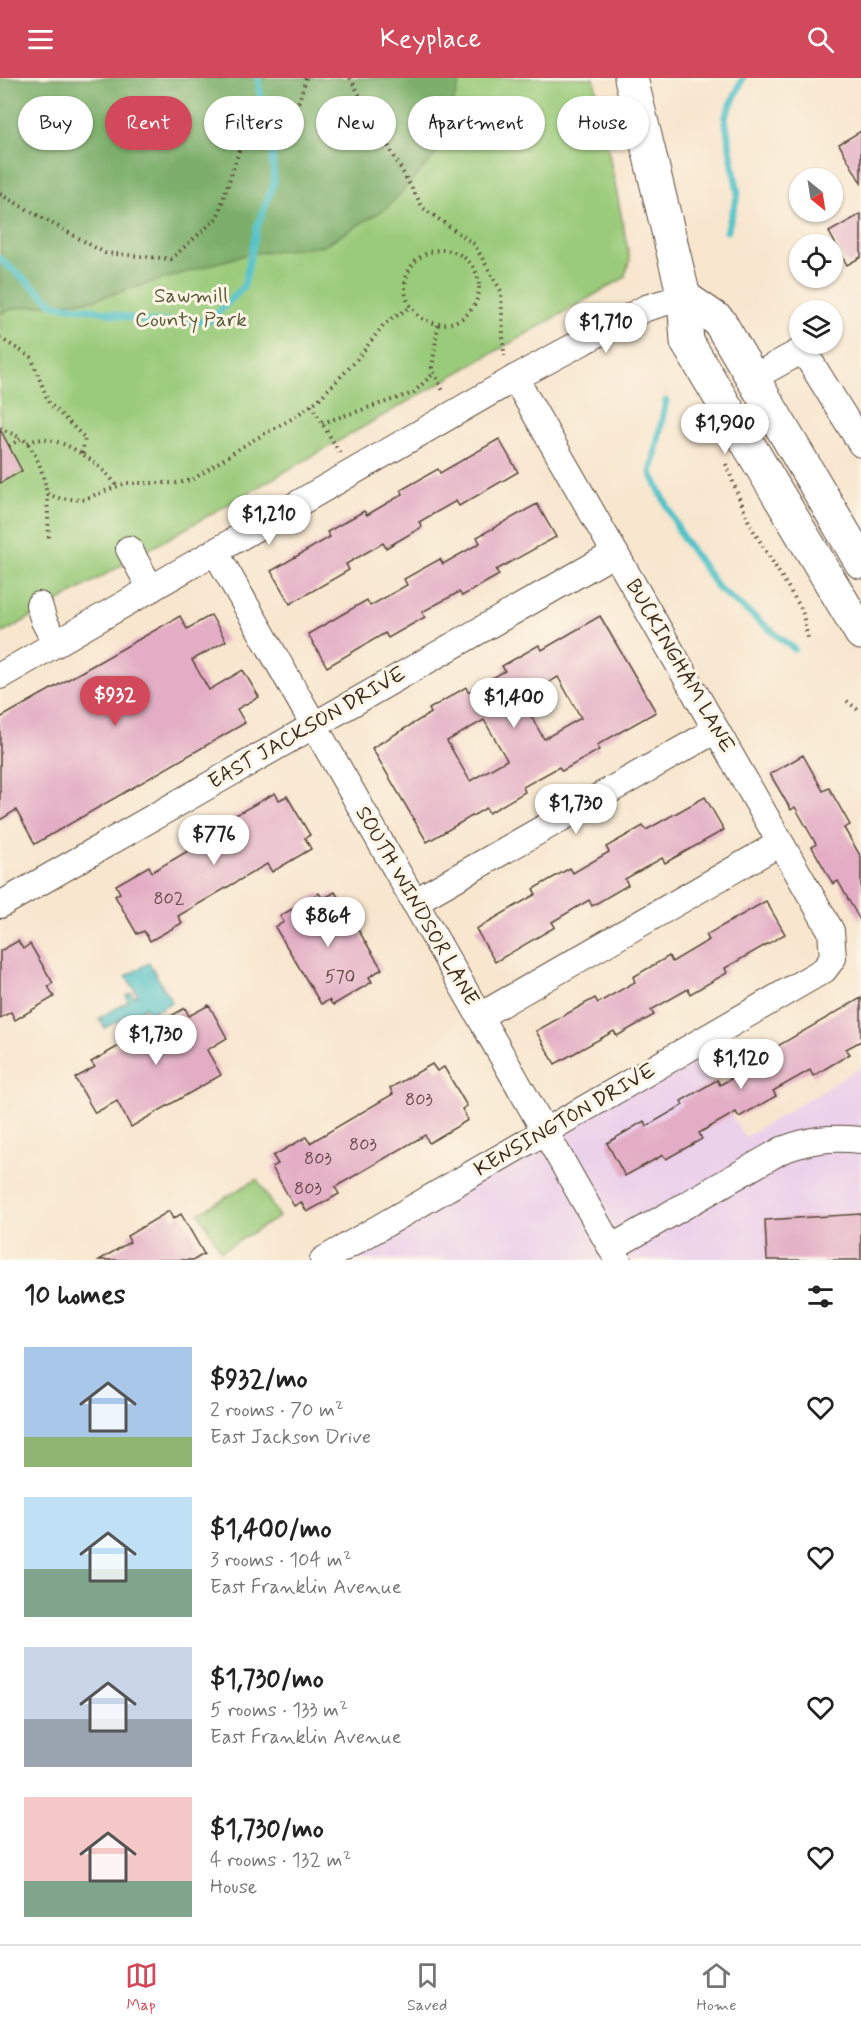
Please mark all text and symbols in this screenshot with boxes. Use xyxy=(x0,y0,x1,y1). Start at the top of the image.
text: Keyplace xyxy=(380,22,481,57)
icon: menu xyxy=(24,23,57,56)
icon: search xyxy=(804,23,837,56)
chip: Buy xyxy=(18,96,93,150)
chip: Rent xyxy=(105,96,192,150)
chip: Filters xyxy=(204,96,304,150)
chip: New xyxy=(316,96,396,150)
chip: Apartment xyxy=(408,96,545,150)
chip: House xyxy=(557,96,649,150)
north arrow xyxy=(789,168,843,222)
map controls xyxy=(789,168,843,354)
button: locate xyxy=(789,234,843,288)
park label: Sawmill County Park xyxy=(135,282,247,334)
button: layers xyxy=(789,300,843,354)
pin: $1,710 xyxy=(557,303,655,354)
text: $1,710 xyxy=(579,309,633,336)
pin: $1,900 xyxy=(676,404,774,455)
text: $1,900 xyxy=(695,410,755,437)
pin: $1,210 xyxy=(220,495,318,546)
text: $1,210 xyxy=(242,501,296,528)
street label: BUCKINGHAM LANE xyxy=(619,574,741,758)
street label: EAST JACKSON DRIVE xyxy=(203,660,411,796)
pin: $932 xyxy=(79,676,151,727)
pin: $1,400 xyxy=(465,678,563,729)
text: $932 xyxy=(94,682,136,709)
text: $1,400 xyxy=(484,684,544,711)
pin: $1,730 xyxy=(527,784,625,835)
text: $1,730 xyxy=(549,790,603,817)
street label: SOUTH WINDSOR LANE xyxy=(348,801,486,1011)
pin: $776 xyxy=(178,815,250,866)
text: $776 xyxy=(192,821,236,848)
house number: 802 xyxy=(153,887,185,911)
pin: $864 xyxy=(292,897,364,948)
text: $864 xyxy=(305,903,351,930)
house number: 570 xyxy=(325,965,355,989)
pin: $1,730 xyxy=(107,1015,205,1066)
text: $1,730 xyxy=(129,1021,183,1048)
pin: $1,120 xyxy=(692,1039,790,1090)
text: $1,120 xyxy=(713,1045,769,1072)
street label: KENSINGTON DRIVE xyxy=(469,1057,661,1183)
house number: 803 xyxy=(405,1088,433,1112)
house number: 803 xyxy=(349,1133,377,1157)
house number: 803 xyxy=(304,1147,332,1171)
house number: 803 xyxy=(294,1177,322,1201)
text: 10 homes xyxy=(24,1279,125,1313)
icon: filters xyxy=(804,1280,837,1313)
text: $932/mo xyxy=(210,1363,308,1397)
icon: home xyxy=(72,1371,144,1443)
icon: heart xyxy=(804,1391,837,1424)
text: 2 rooms · 70 m² xyxy=(210,1397,344,1424)
text: East Jackson Drive xyxy=(210,1424,371,1451)
text: $1,400/mo xyxy=(210,1513,332,1547)
icon: home xyxy=(72,1521,144,1593)
icon: heart xyxy=(804,1541,837,1574)
text: 3 rooms · 104 m² xyxy=(210,1547,352,1574)
text: East Franklin Avenue xyxy=(210,1574,402,1601)
text: $1,730/mo xyxy=(210,1663,324,1697)
icon: home xyxy=(72,1671,144,1743)
icon: heart xyxy=(804,1691,837,1724)
text: 5 rooms · 133 m² xyxy=(210,1697,348,1724)
text: East Franklin Avenue xyxy=(210,1724,402,1751)
text: $1,730/mo xyxy=(210,1813,324,1847)
icon: home xyxy=(72,1821,144,1893)
icon: heart xyxy=(804,1841,837,1874)
text: 4 rooms · 132 m² xyxy=(210,1847,351,1874)
text: House xyxy=(210,1874,257,1901)
tab: Map xyxy=(125,1959,158,2016)
tab: Saved xyxy=(407,1959,447,2016)
tab: Home xyxy=(697,1959,736,2016)

